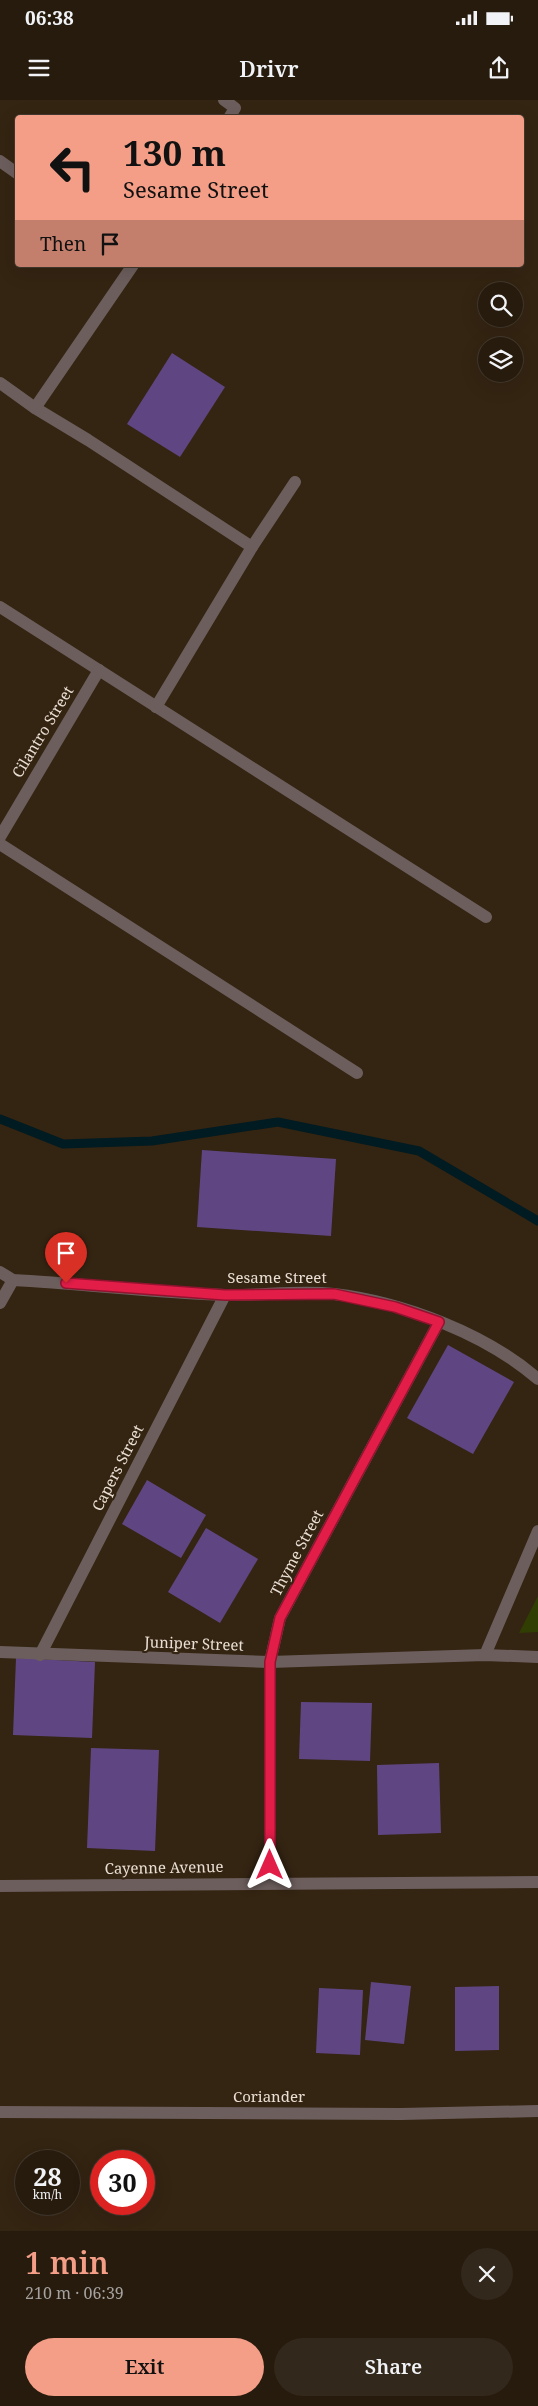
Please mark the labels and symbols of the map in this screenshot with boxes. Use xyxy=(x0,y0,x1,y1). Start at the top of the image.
street label: Cilantro Street xyxy=(7,682,77,781)
pin xyxy=(45,1232,87,1283)
street label: Sesame Street xyxy=(227,1267,327,1287)
street label: Capers Street xyxy=(87,1421,147,1514)
street label: Thyme Street xyxy=(265,1506,327,1599)
street label: Juniper Street xyxy=(143,1631,244,1655)
position arrow xyxy=(243,1838,295,1890)
street label: Cayenne Avenue xyxy=(104,1856,224,1878)
street label: Coriander xyxy=(233,2086,305,2106)
speed limit sign: 30 xyxy=(90,2150,155,2215)

